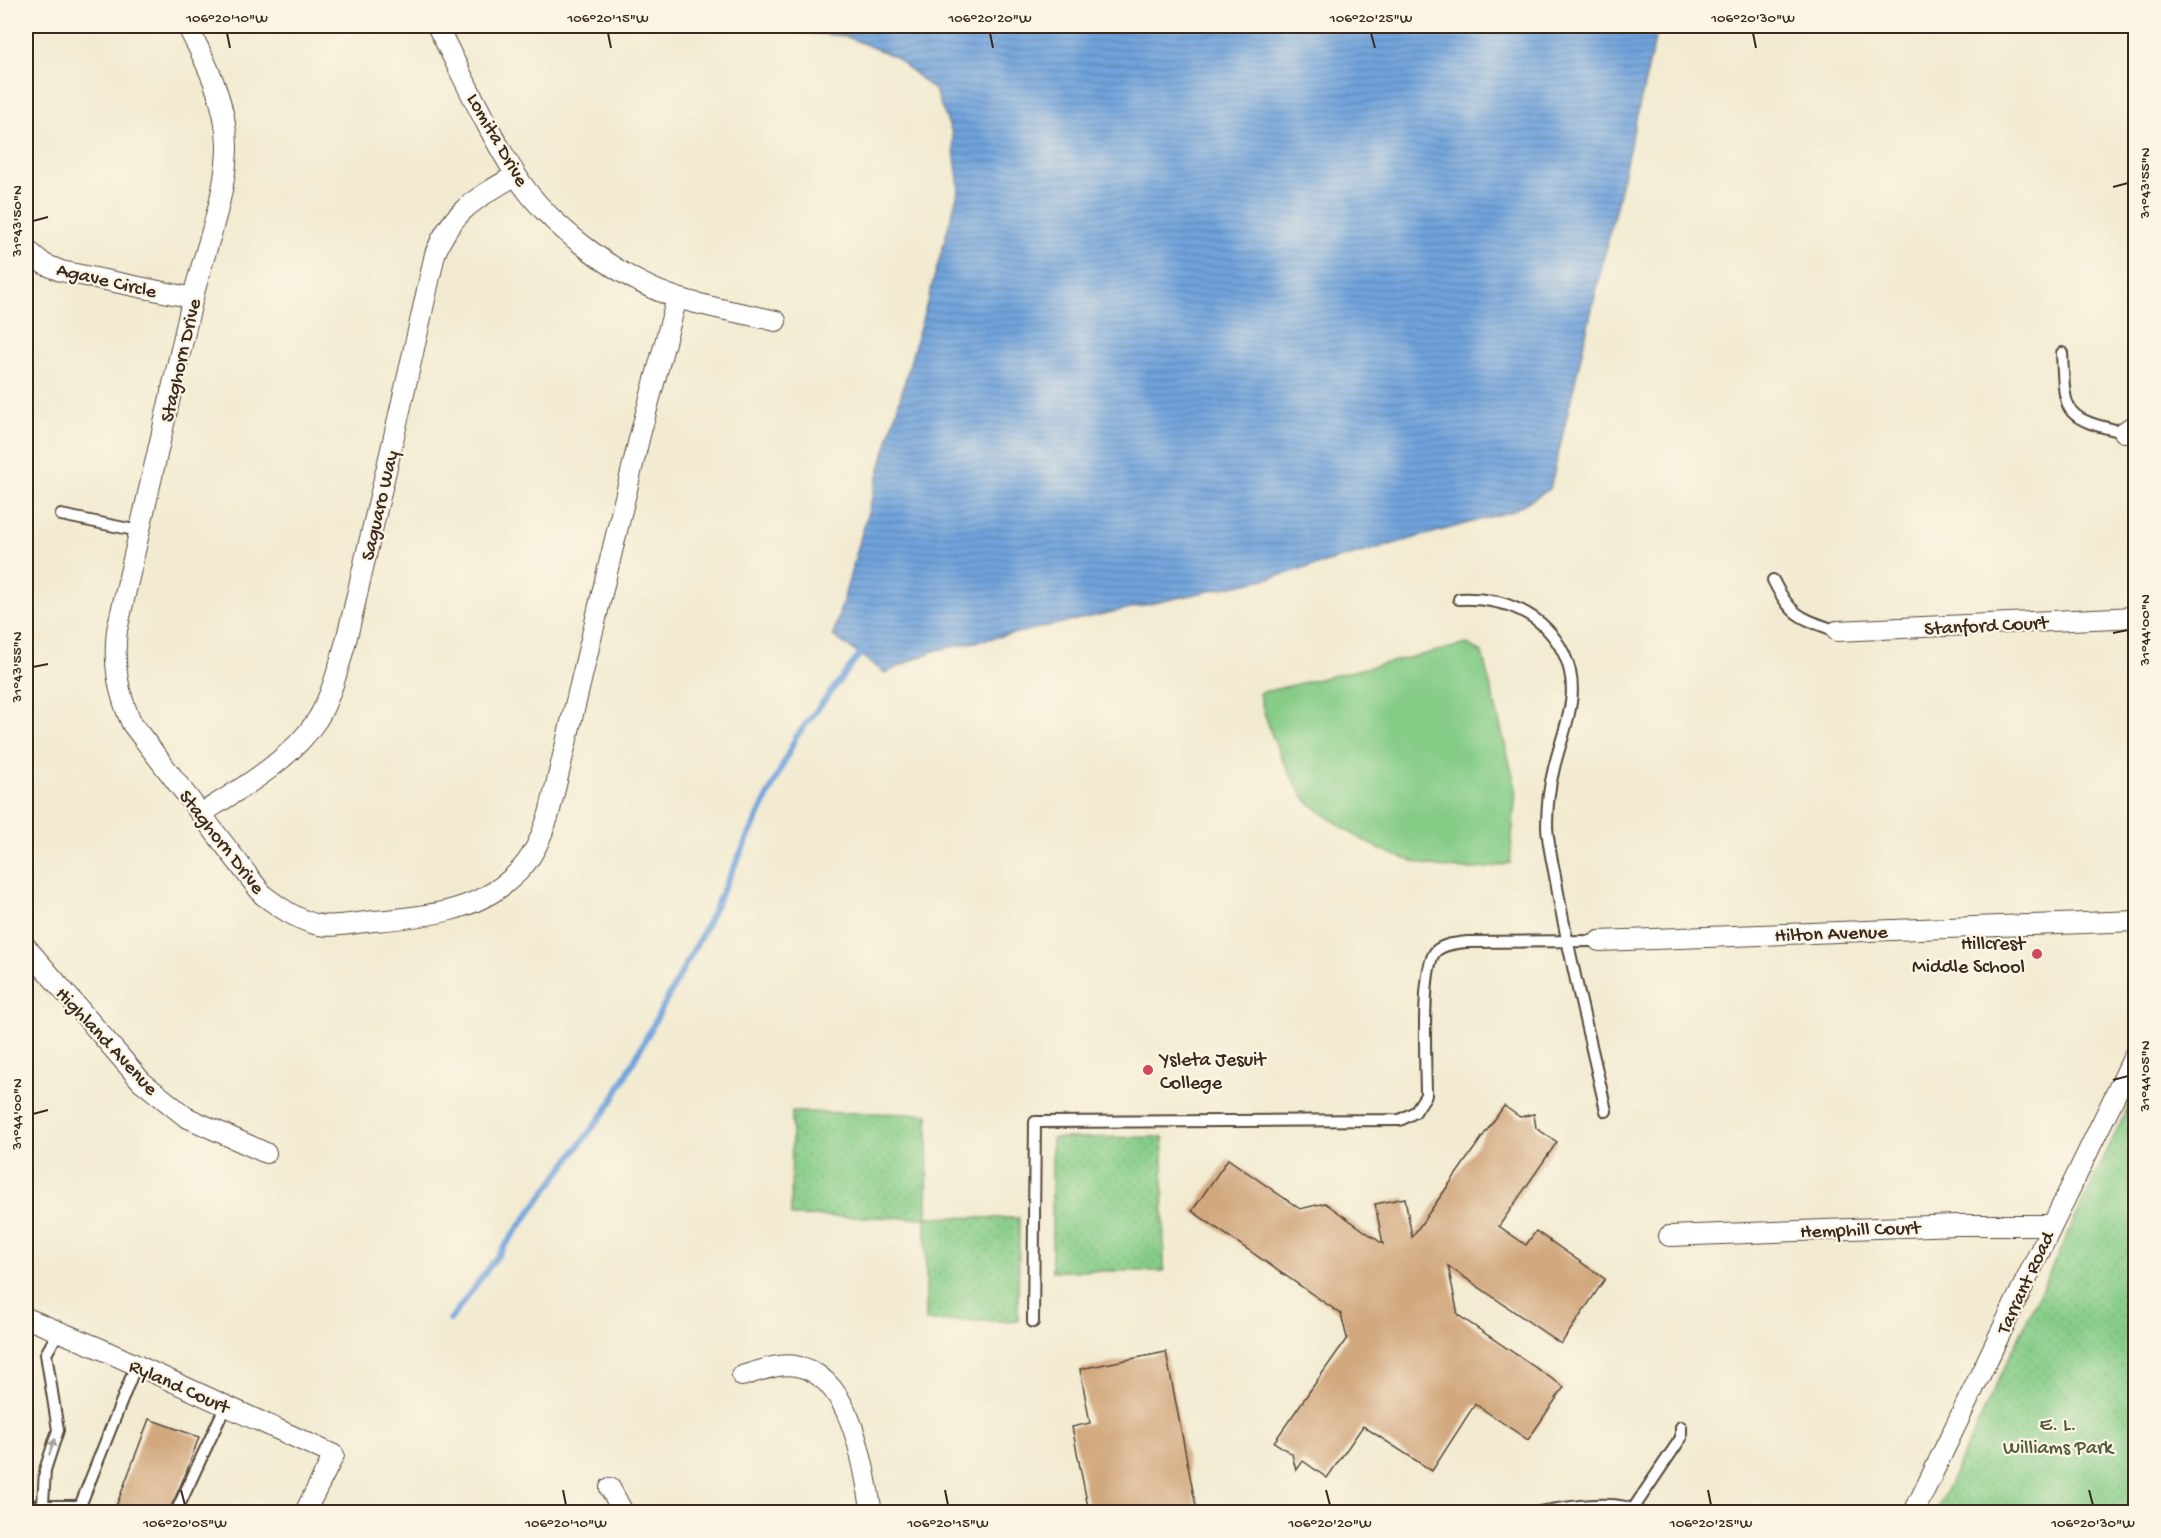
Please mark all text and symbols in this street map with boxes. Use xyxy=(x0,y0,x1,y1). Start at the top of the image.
text: 106°20'10"W xyxy=(185,10,268,28)
text: 106°20'15"W xyxy=(566,10,649,28)
text: 106°20'20"W xyxy=(947,10,1032,28)
text: 106°20'25"W xyxy=(1329,10,1413,28)
text: 106°20'30"W xyxy=(1710,10,1795,28)
street label: Lomita Drive xyxy=(460,90,532,192)
text: 31°43'55"N xyxy=(2137,147,2155,220)
text: 31°43'50"N xyxy=(9,185,27,258)
street label: Agave Circle xyxy=(54,260,159,305)
street label: Staghorn Drive xyxy=(157,296,208,425)
street label: Saguaro Way xyxy=(358,448,405,563)
text: 31°44'00"N xyxy=(2137,594,2155,667)
street label: Stanford Court xyxy=(1924,613,2051,642)
text: 31°43'55"N xyxy=(9,631,27,704)
street label: Staghorn Drive xyxy=(172,786,268,900)
street label: Hilton Avenue xyxy=(1774,922,1889,949)
place label: Hillcrest Middle School xyxy=(1912,934,2027,980)
marker: Hillcrest Middle School xyxy=(2030,947,2044,961)
street label: Highland Avenue xyxy=(49,984,162,1102)
text: 31°44'05"N xyxy=(2137,1040,2155,1113)
place label: Ysleta Jesuit College xyxy=(1158,1050,1267,1096)
marker: Ysleta Jesuit College xyxy=(1141,1063,1155,1077)
text: 31°44'00"N xyxy=(9,1078,27,1151)
street label: Hemphill Court xyxy=(1800,1218,1922,1245)
street label: Tarrant Road xyxy=(1993,1227,2062,1339)
street label: Ryland Court xyxy=(125,1356,234,1421)
park label: E. L. Williams Park xyxy=(2003,1415,2115,1461)
one-way arrow xyxy=(48,1438,58,1456)
text: 106°20'05"W xyxy=(142,1515,227,1533)
text: 106°20'10"W xyxy=(524,1515,607,1533)
text: 106°20'15"W xyxy=(906,1515,989,1533)
text: 106°20'20"W xyxy=(1287,1515,1372,1533)
text: 106°20'25"W xyxy=(1669,1515,1753,1533)
text: 106°20'30"W xyxy=(2050,1515,2135,1533)

